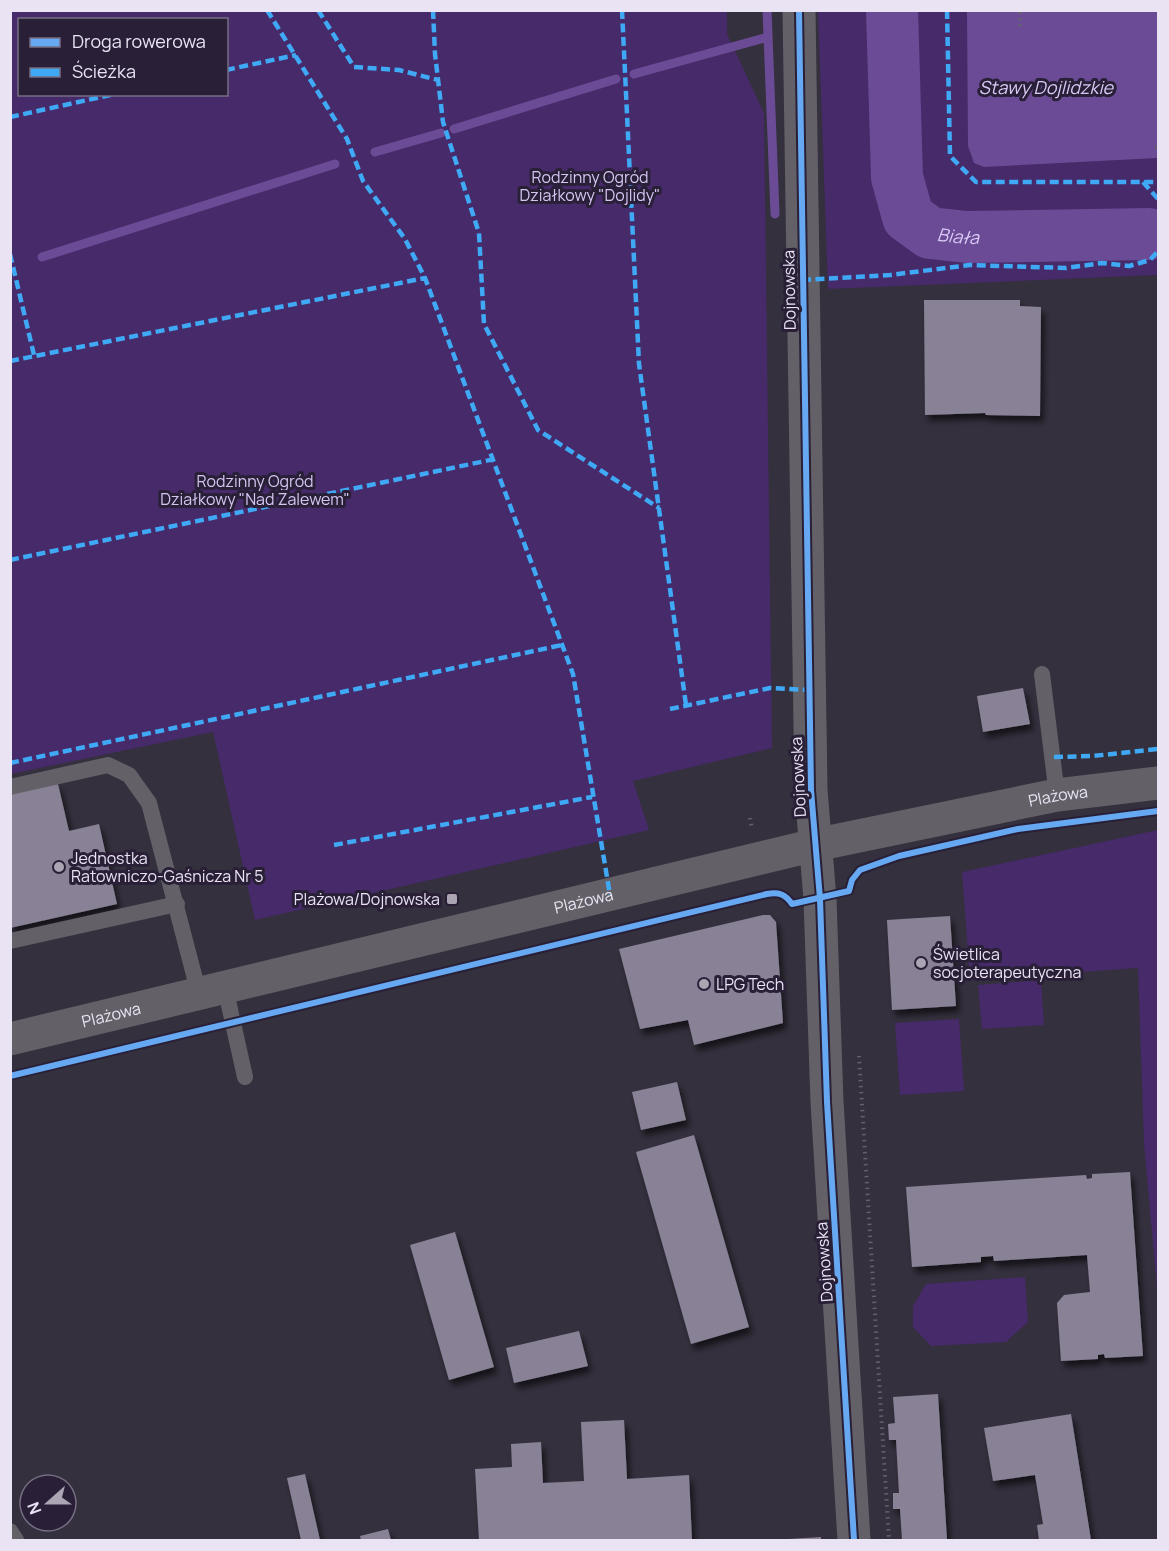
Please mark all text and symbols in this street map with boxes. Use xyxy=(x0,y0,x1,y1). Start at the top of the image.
legend xyxy=(18,18,228,96)
text: Droga rowerowa xyxy=(72,29,206,53)
text: Ścieżka xyxy=(72,59,136,83)
water label: Stawy Dojlidzkie xyxy=(979,75,1115,99)
park label: Rodzinny Ogród Działkowy "Dojlidy" xyxy=(520,166,660,206)
water label: Biała xyxy=(936,222,980,249)
street label: Dojnowska xyxy=(777,250,801,330)
park label: Rodzinny Ogród Działkowy "Nad Zalewem" xyxy=(160,470,350,510)
street label: Dojnowska xyxy=(785,736,811,818)
street label: Plażowa xyxy=(1026,780,1089,812)
place label: Jednostka Ratowniczo-Gaśnicza Nr 5 xyxy=(71,847,264,887)
marker: Jednostka Ratowniczo-Gaśnicza Nr 5 xyxy=(52,860,66,874)
street label: Plażowa xyxy=(552,883,615,918)
place label: Plażowa/Dojnowska xyxy=(294,888,440,910)
marker: Plażowa/Dojnowska xyxy=(445,892,459,906)
place label: Świetlica socjoterapeutyczna xyxy=(933,943,1081,983)
marker: Świetlica socjoterapeutyczna xyxy=(914,956,928,970)
place label: LPG Tech xyxy=(716,973,784,995)
marker: LPG Tech xyxy=(697,977,711,991)
street label: Plażowa xyxy=(79,997,143,1032)
street label: Dojnowska xyxy=(810,1221,838,1303)
north arrow xyxy=(18,1473,78,1533)
text: N xyxy=(22,1499,46,1518)

